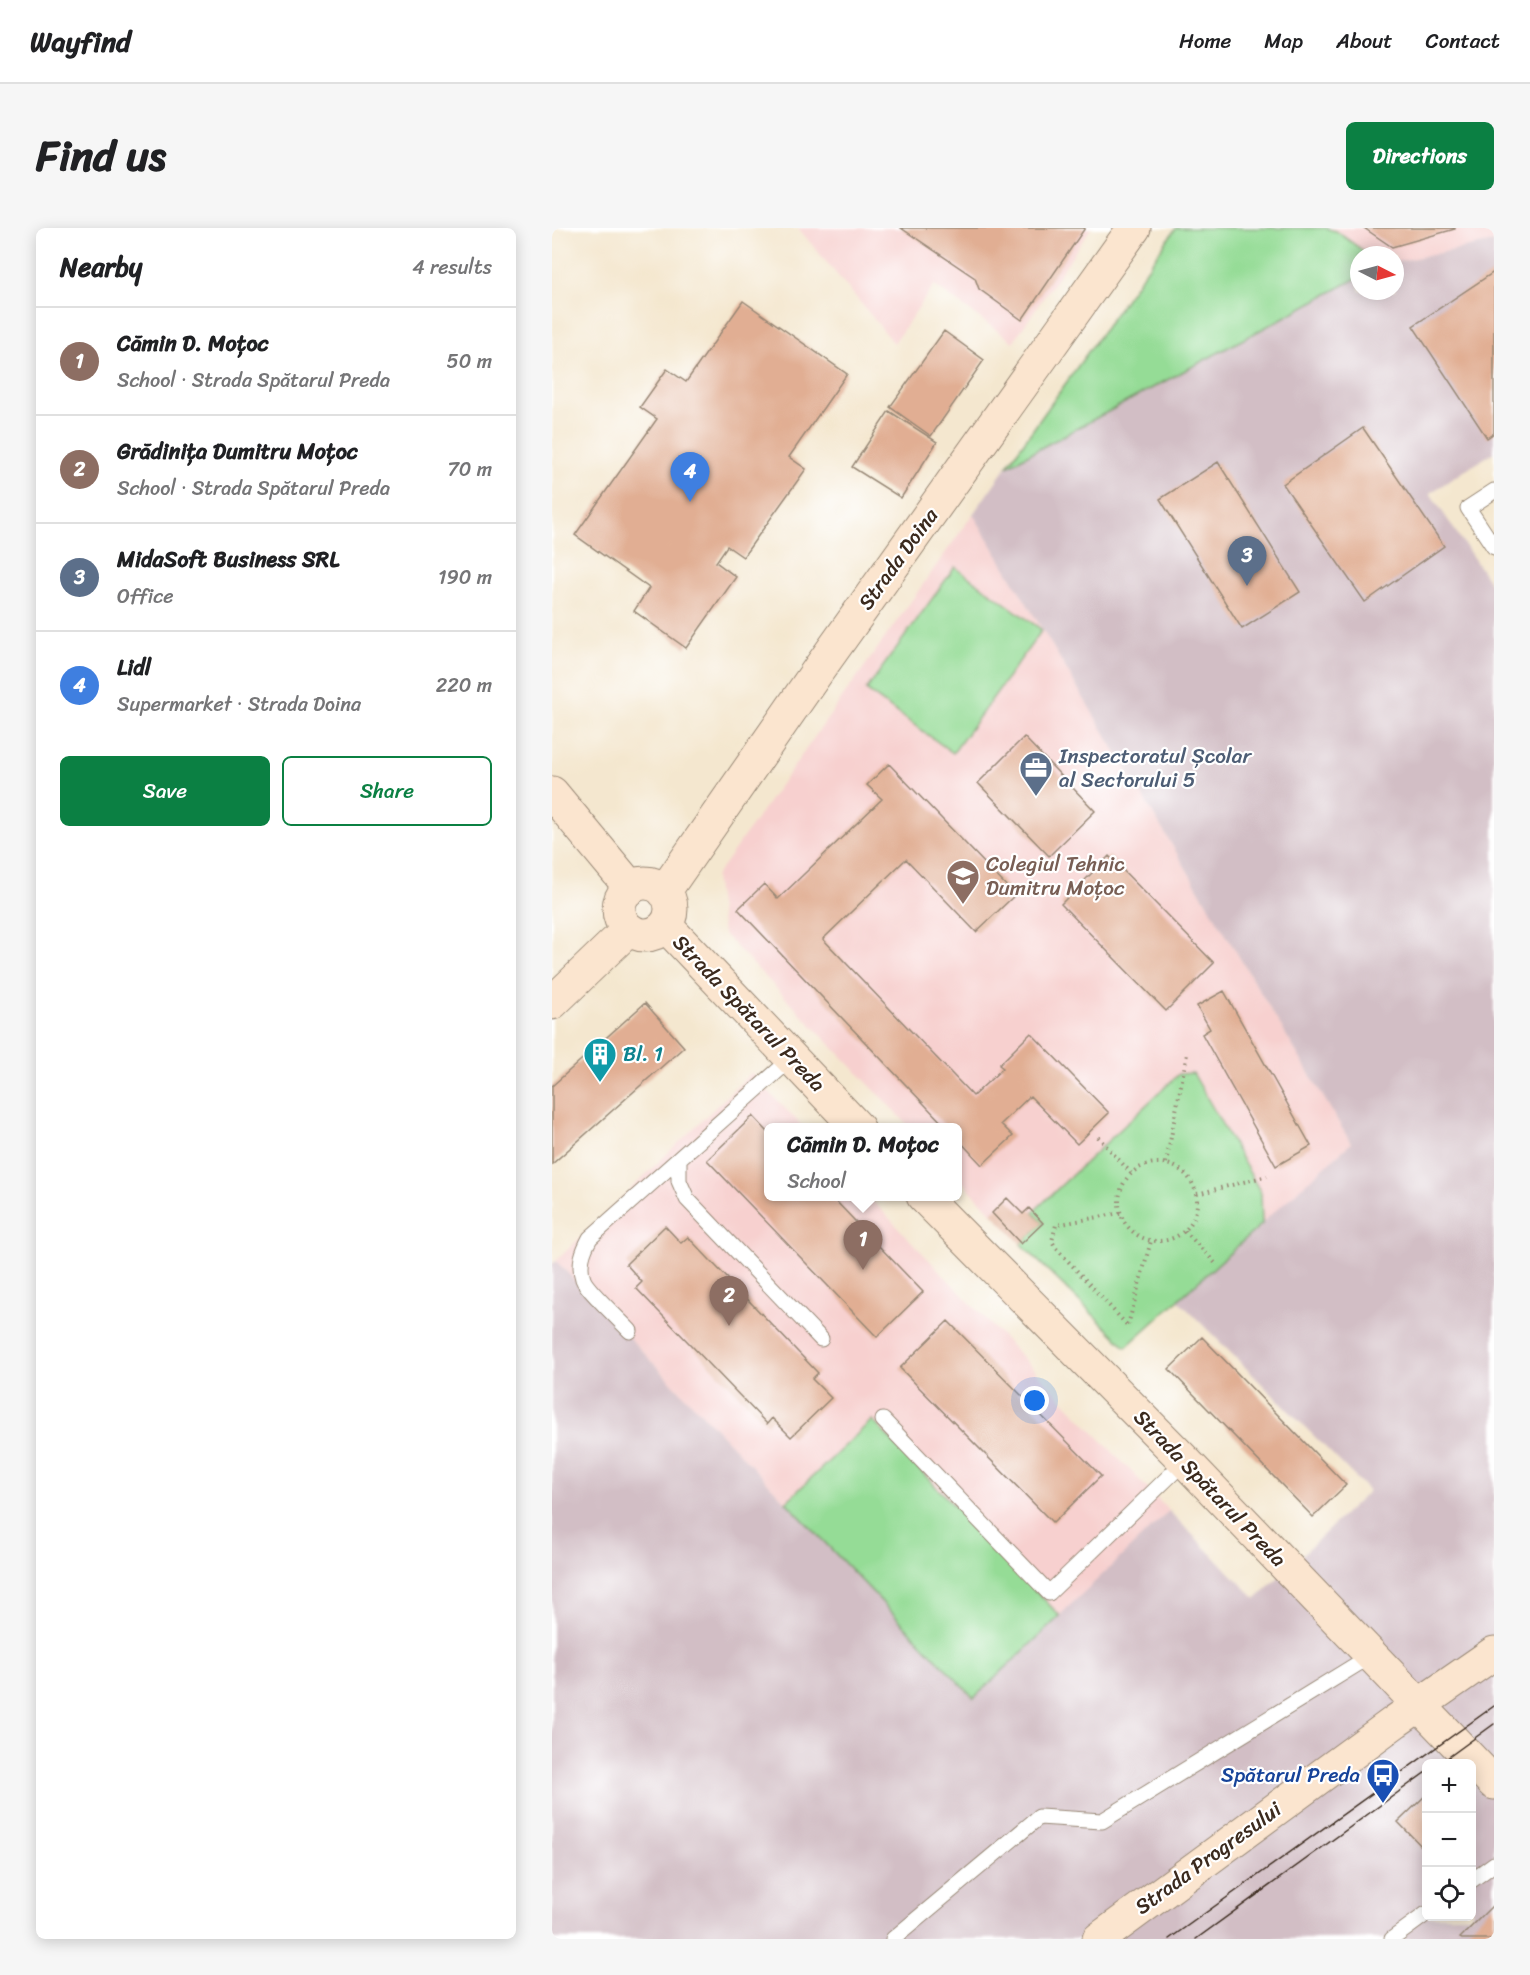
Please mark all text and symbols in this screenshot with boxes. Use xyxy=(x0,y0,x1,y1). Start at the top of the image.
text: Wayfind xyxy=(30,17,131,66)
text: Home xyxy=(1179,22,1231,60)
text: Map xyxy=(1264,22,1303,60)
text: About xyxy=(1336,22,1393,60)
text: Contact xyxy=(1426,22,1500,60)
text: Find us xyxy=(36,119,166,193)
button: Directions xyxy=(1346,122,1494,190)
text: Nearby xyxy=(60,244,142,290)
north arrow xyxy=(1350,246,1404,300)
text: 4 results xyxy=(412,250,492,285)
text: Cămin D. Moțoc xyxy=(117,324,269,363)
text: 1 xyxy=(75,344,84,379)
text: 50 m xyxy=(447,344,492,379)
text: School · Strada Spătarul Preda xyxy=(117,363,390,398)
text: Grădinița Dumitru Moțoc xyxy=(117,432,358,471)
text: 2 xyxy=(74,452,85,487)
text: 70 m xyxy=(447,452,492,487)
pin: 4 xyxy=(670,452,710,502)
text: School · Strada Spătarul Preda xyxy=(117,471,390,506)
street label: Strada Doina xyxy=(848,499,949,618)
pin: 3 xyxy=(1228,536,1266,586)
text: MidaSoft Business SRL xyxy=(117,540,339,579)
text: 3 xyxy=(74,560,85,595)
text: 190 m xyxy=(438,560,492,595)
text: Office xyxy=(117,579,173,614)
text: Lidl xyxy=(117,648,151,687)
text: 4 xyxy=(73,668,86,703)
text: 220 m xyxy=(436,668,492,703)
text: Supermarket · Strada Doina xyxy=(117,687,361,722)
place label: Inspectoratul Școlar al Sectorului 5 xyxy=(1058,737,1252,799)
office icon: Inspectoratul Școlar al Sectorului 5 xyxy=(1018,750,1054,797)
button: Save xyxy=(60,756,270,826)
button: Share xyxy=(282,756,492,826)
place label: Colegiul Tehnic Dumitru Moțoc xyxy=(986,845,1125,907)
school or university icon: Colegiul Tehnic Dumitru Moțoc xyxy=(945,858,981,905)
street label: Strada Spătarul Preda xyxy=(663,925,835,1101)
place label: Bl. 1 xyxy=(623,1035,663,1073)
building icon: Bl. 1 xyxy=(582,1036,618,1083)
popup xyxy=(764,1123,962,1201)
text: Cămin D. Moțoc xyxy=(787,1125,939,1164)
text: School xyxy=(787,1164,846,1199)
pin: 1 xyxy=(844,1220,882,1270)
pin: 2 xyxy=(710,1276,748,1326)
your location xyxy=(1020,1386,1049,1415)
street label: Strada Spătarul Preda xyxy=(1124,1400,1296,1576)
place label: Spătarul Preda xyxy=(1221,1756,1360,1794)
bus stop icon: Spătarul Preda xyxy=(1365,1757,1401,1804)
map controls xyxy=(1422,1759,1476,1921)
button: + xyxy=(1422,1759,1476,1813)
street label: Strada Progresului xyxy=(1126,1791,1291,1925)
button: − xyxy=(1422,1813,1476,1867)
button: locate xyxy=(1422,1867,1476,1921)

